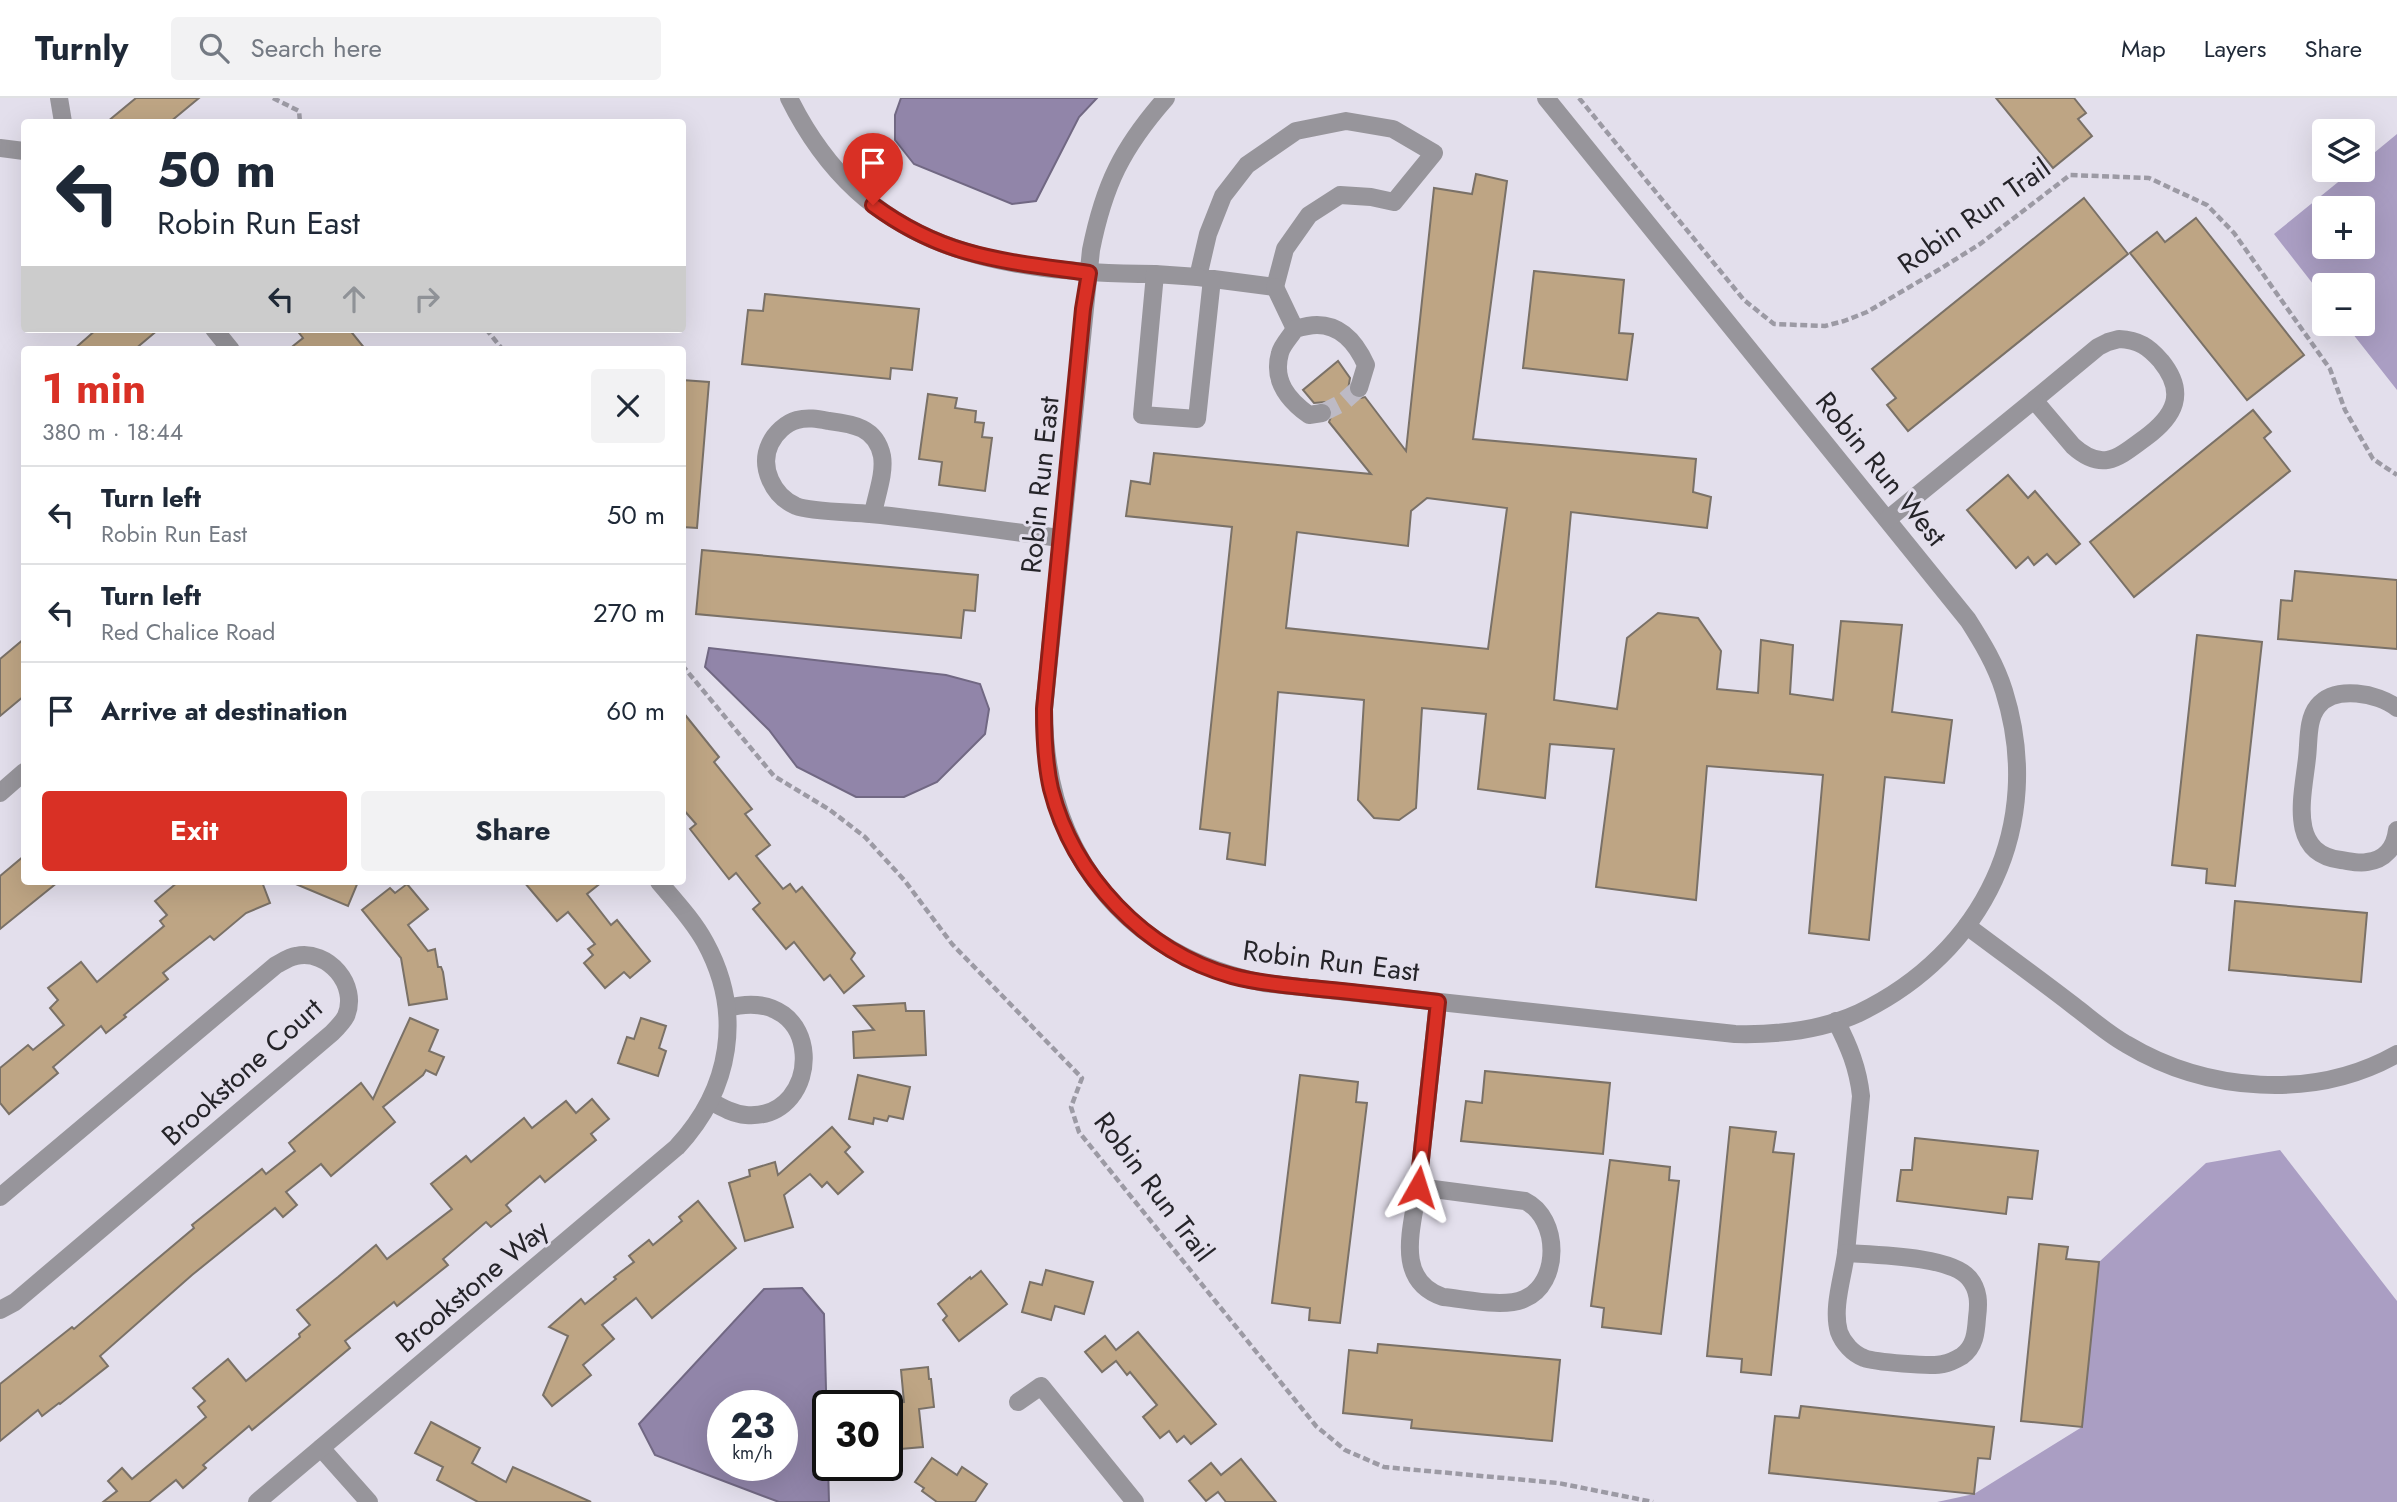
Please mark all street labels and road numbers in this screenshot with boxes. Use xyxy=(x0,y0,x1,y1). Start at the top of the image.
street label: Robin Run Trail xyxy=(1889,148,2059,284)
street label: Robin Run West xyxy=(1806,383,1956,555)
street label: Robin Run East xyxy=(1010,394,1070,575)
street label: Robin Run East xyxy=(1240,930,1422,992)
street label: Brookstone Court xyxy=(152,988,332,1155)
street label: Robin Run Trail xyxy=(1084,1103,1224,1271)
street label: Brookstone Way xyxy=(386,1209,558,1362)

